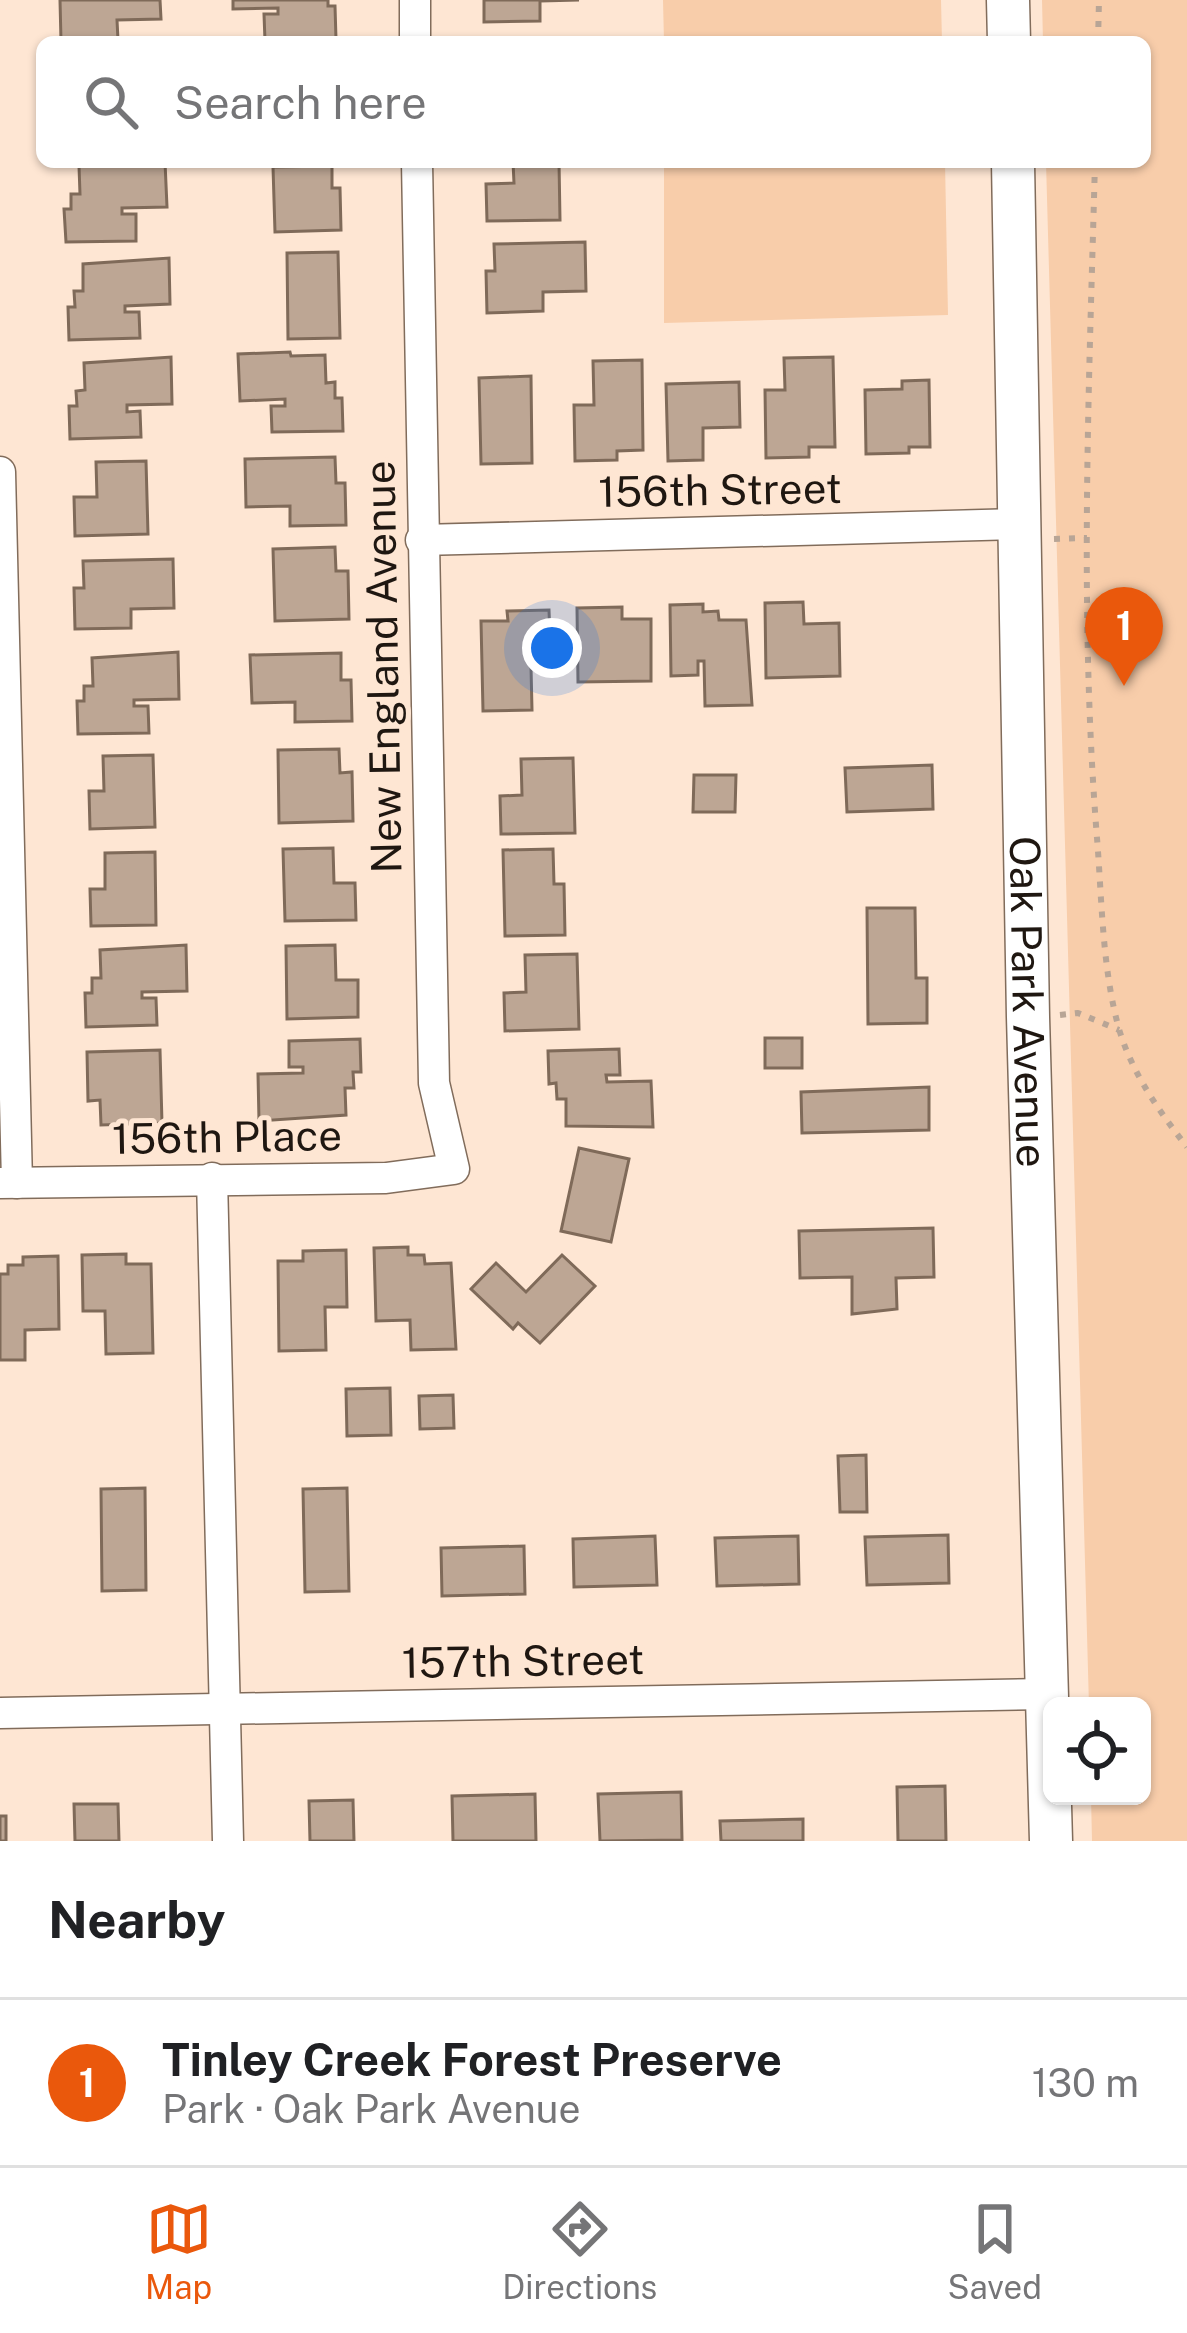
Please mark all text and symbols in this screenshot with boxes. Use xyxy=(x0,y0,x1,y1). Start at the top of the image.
search box xyxy=(36,36,1151,168)
icon: search xyxy=(78,69,144,135)
text: Search here xyxy=(174,76,427,129)
street label: New England Avenue xyxy=(354,460,411,874)
street label: 156th Street xyxy=(598,463,842,516)
pin: 1 xyxy=(1085,587,1163,686)
your location xyxy=(522,618,582,678)
street label: Oak Park Avenue xyxy=(1001,836,1057,1168)
street label: 156th Place xyxy=(112,1110,342,1163)
street label: 157th Street xyxy=(401,1634,645,1687)
map controls xyxy=(1043,1697,1151,1805)
button: locate xyxy=(1043,1697,1151,1805)
text: Nearby xyxy=(48,1890,225,1949)
text: Tinley Creek Forest Preserve xyxy=(162,2033,782,2086)
text: 1 xyxy=(79,2060,95,2106)
text: 130 m xyxy=(1032,2060,1139,2106)
text: Park · Oak Park Avenue xyxy=(162,2086,581,2132)
tab: Map xyxy=(145,2196,212,2306)
tab: Directions xyxy=(502,2196,657,2306)
tab: Saved xyxy=(948,2196,1042,2306)

